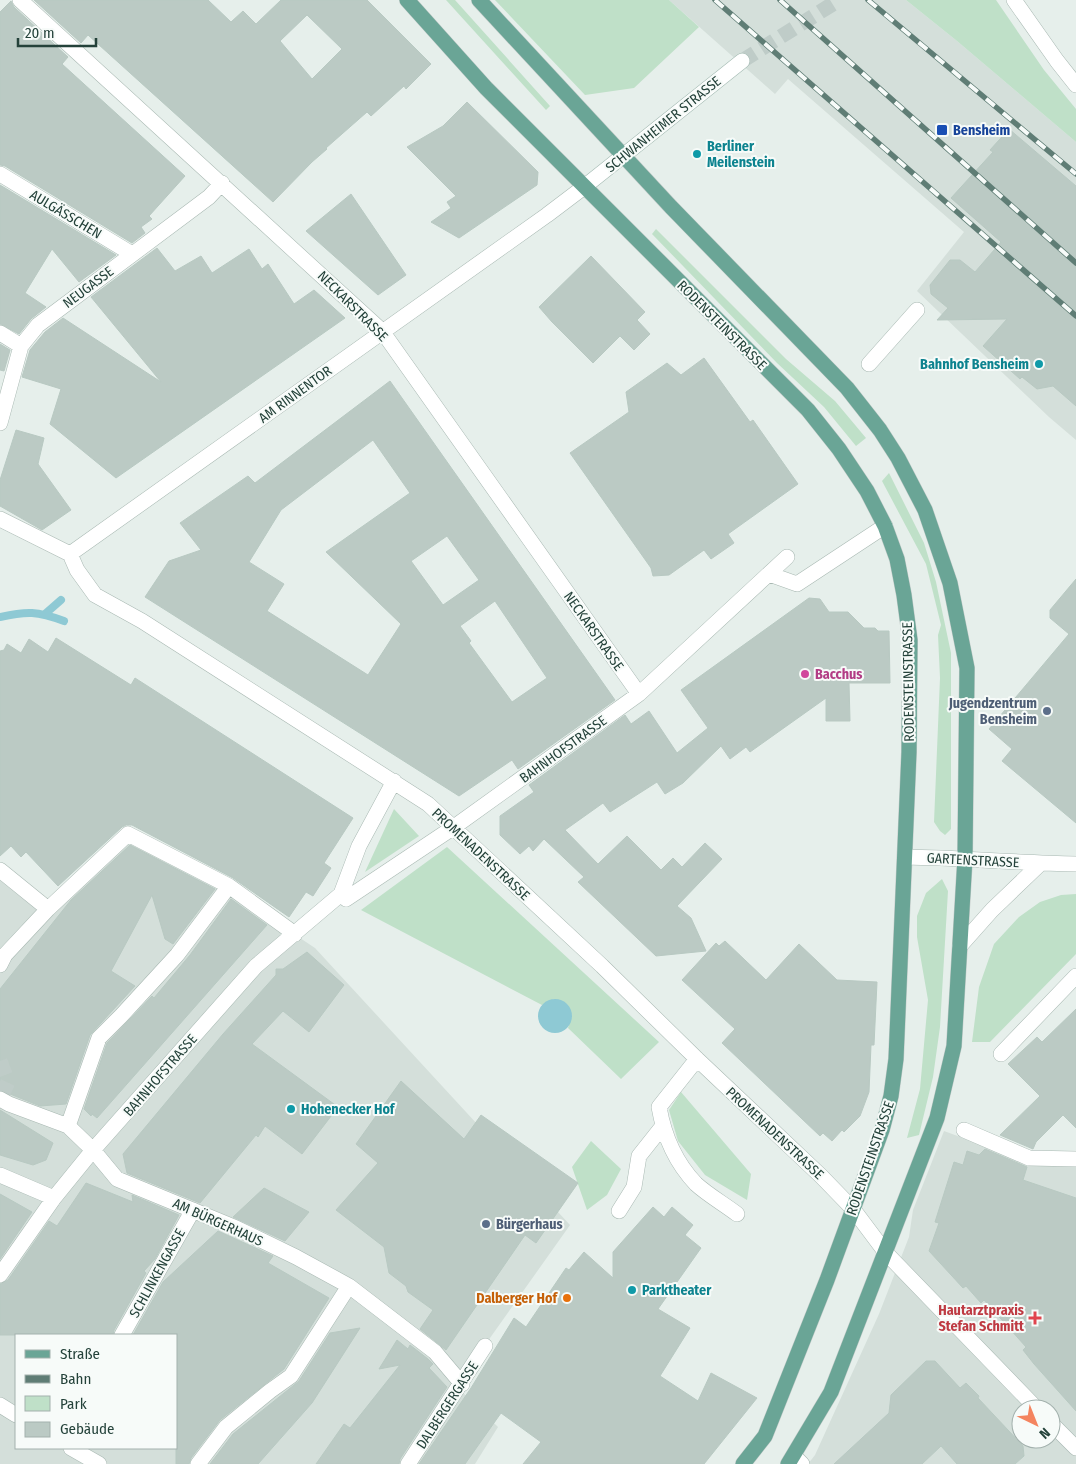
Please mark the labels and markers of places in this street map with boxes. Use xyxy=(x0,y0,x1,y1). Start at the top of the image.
place label: Bensheim xyxy=(953,122,1010,139)
marker: Bensheim xyxy=(935,123,949,137)
place label: Berliner Meilenstein xyxy=(707,138,775,171)
marker: Berliner Meilenstein xyxy=(691,148,703,160)
place label: Bahnhof Bensheim xyxy=(920,356,1029,373)
marker: Bahnhof Bensheim xyxy=(1033,358,1045,370)
place label: Bacchus xyxy=(815,666,862,683)
marker: Bacchus xyxy=(799,668,811,680)
place label: Jugendzentrum Bensheim xyxy=(948,695,1037,728)
marker: Jugendzentrum Bensheim xyxy=(1041,705,1053,717)
place label: Hohenecker Hof xyxy=(301,1101,396,1118)
marker: Hohenecker Hof xyxy=(285,1103,297,1115)
place label: Bürgerhaus xyxy=(496,1216,563,1233)
marker: Bürgerhaus xyxy=(480,1218,492,1230)
place label: Parktheater xyxy=(642,1282,712,1299)
marker: Parktheater xyxy=(626,1284,638,1296)
place label: Dalberger Hof xyxy=(476,1290,558,1307)
marker: Dalberger Hof xyxy=(561,1292,573,1304)
place label: Hautarztpraxis Stefan Schmitt xyxy=(938,1302,1025,1335)
marker: Hautarztpraxis Stefan Schmitt xyxy=(1028,1311,1042,1325)

